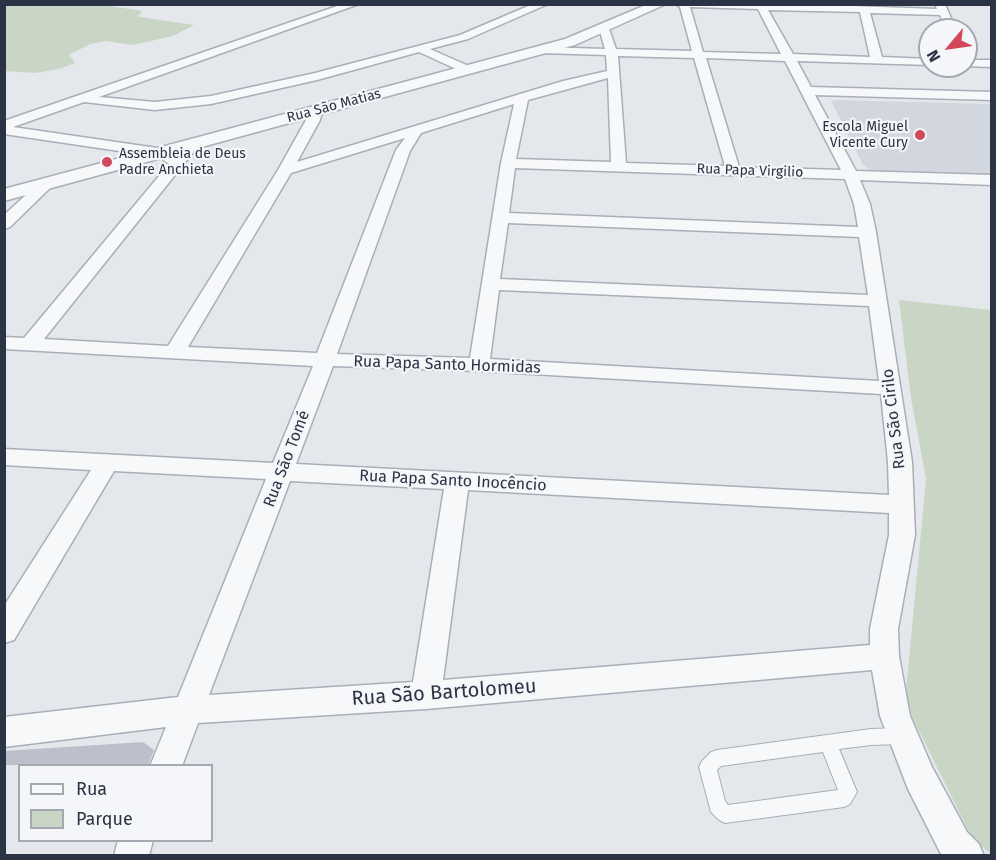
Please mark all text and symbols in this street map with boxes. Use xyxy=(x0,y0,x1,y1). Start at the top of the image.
north arrow xyxy=(918,18,978,78)
text: N xyxy=(923,47,944,65)
street label: Rua São Matias xyxy=(285,85,383,127)
place label: Escola Miguel Vicente Cury xyxy=(822,119,908,152)
marker: Escola Miguel Vicente Cury xyxy=(913,128,927,142)
place label: Assembleia de Deus Padre Anchieta xyxy=(119,146,246,178)
marker: Assembleia de Deus Padre Anchieta xyxy=(100,155,114,169)
street label: Rua Papa Virgilio xyxy=(696,161,804,181)
street label: Rua Papa Santo Hormidas xyxy=(353,352,541,378)
street label: Rua São Cirilo xyxy=(878,368,910,470)
street label: Rua São Tomé xyxy=(260,408,314,510)
street label: Rua Papa Santo Inocêncio xyxy=(359,467,547,495)
street label: Rua São Bartolomeu xyxy=(351,675,537,711)
legend xyxy=(18,764,213,842)
text: Rua xyxy=(76,778,107,800)
text: Parque xyxy=(76,808,133,830)

